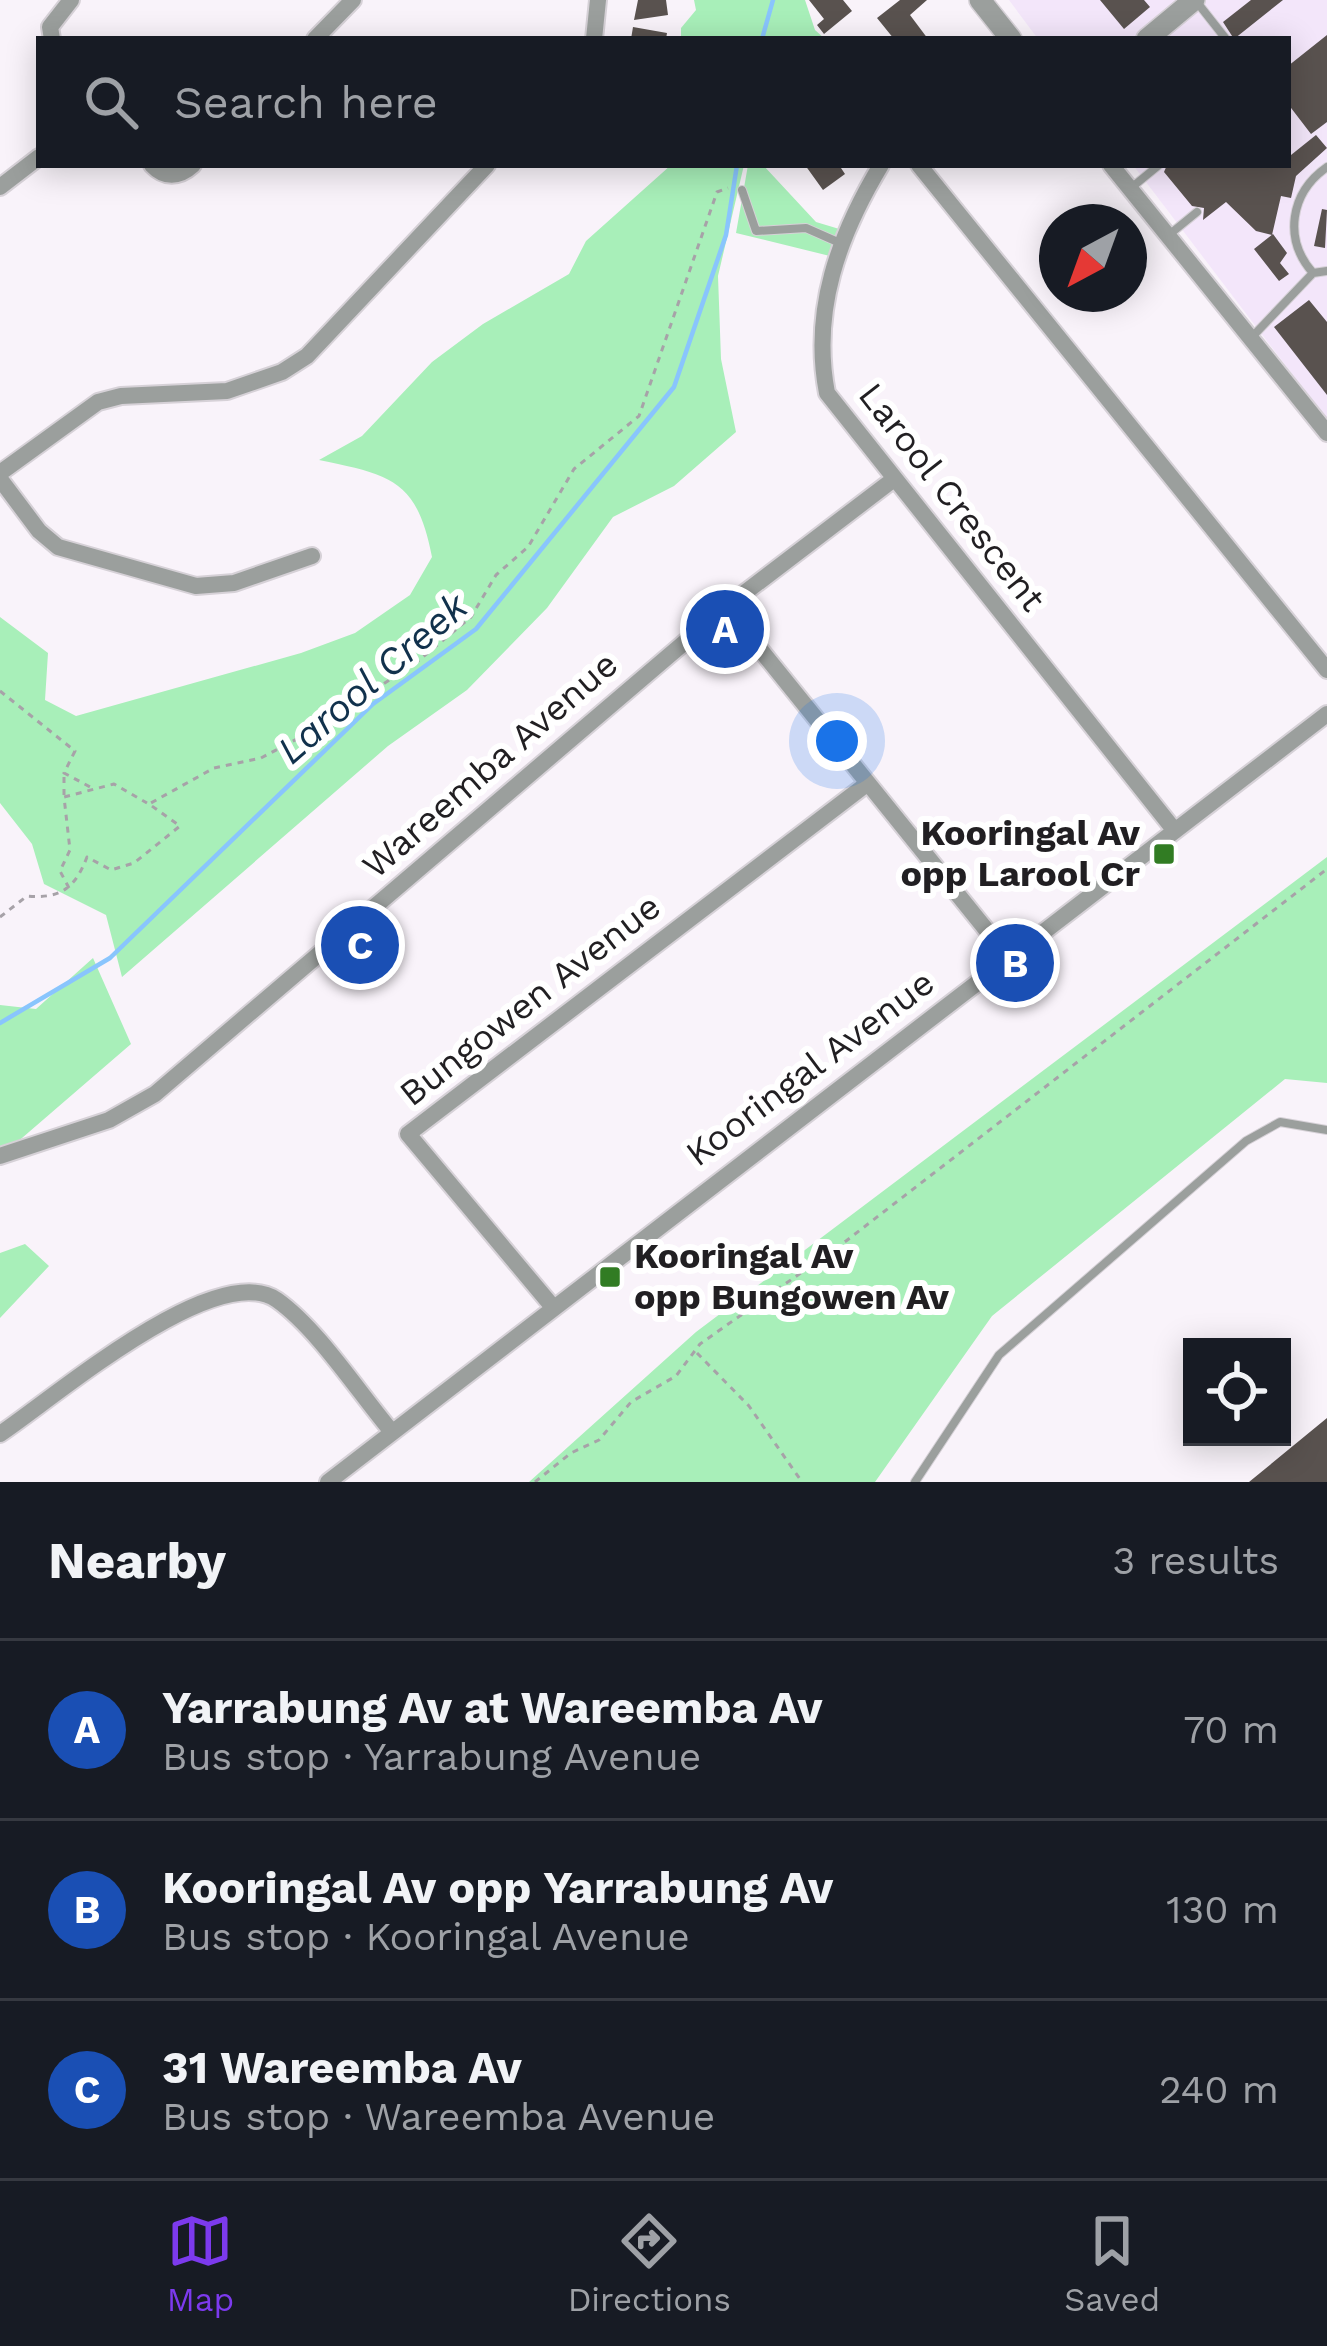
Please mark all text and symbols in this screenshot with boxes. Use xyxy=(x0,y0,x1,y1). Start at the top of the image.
search box xyxy=(36,36,1291,168)
icon: search xyxy=(78,69,144,135)
text: Search here xyxy=(174,76,438,129)
north arrow xyxy=(1039,204,1147,312)
street label: Larool Crescent xyxy=(850,375,1054,619)
water label: Larool Creek xyxy=(268,582,478,773)
pin: A xyxy=(686,584,764,674)
street label: Wareemba Avenue xyxy=(354,643,626,887)
your location xyxy=(807,711,867,771)
place label: Kooringal Av opp Larool Cr xyxy=(901,812,1141,895)
marker: Kooringal Av opp Larool Cr xyxy=(1151,841,1177,867)
street label: Bungowen Avenue xyxy=(391,885,669,1115)
pin: C xyxy=(321,900,399,990)
pin: B xyxy=(976,918,1054,1008)
street label: Kooringal Avenue xyxy=(678,961,942,1175)
place label: Kooringal Av opp Bungowen Av xyxy=(634,1235,950,1318)
marker: Kooringal Av opp Bungowen Av xyxy=(597,1264,623,1290)
map controls xyxy=(1183,1338,1291,1446)
button: locate xyxy=(1183,1338,1291,1446)
text: Nearby xyxy=(48,1531,226,1590)
text: 3 results xyxy=(1113,1538,1279,1583)
text: Yarrabung Av at Wareemba Av xyxy=(162,1681,822,1734)
text: A xyxy=(74,1707,100,1752)
text: 70 m xyxy=(1183,1707,1279,1752)
text: Bus stop · Yarrabung Avenue xyxy=(162,1734,701,1779)
text: Kooringal Av opp Yarrabung Av xyxy=(162,1861,833,1914)
text: B xyxy=(74,1887,100,1932)
text: 130 m xyxy=(1166,1887,1279,1932)
text: Bus stop · Kooringal Avenue xyxy=(162,1914,690,1959)
text: 31 Wareemba Av xyxy=(162,2041,522,2094)
text: C xyxy=(74,2067,100,2112)
text: 240 m xyxy=(1159,2067,1279,2112)
text: Bus stop · Wareemba Avenue xyxy=(162,2094,715,2139)
tab: Map xyxy=(167,2208,234,2319)
tab: Directions xyxy=(568,2208,731,2319)
tab: Saved xyxy=(1064,2208,1160,2319)

